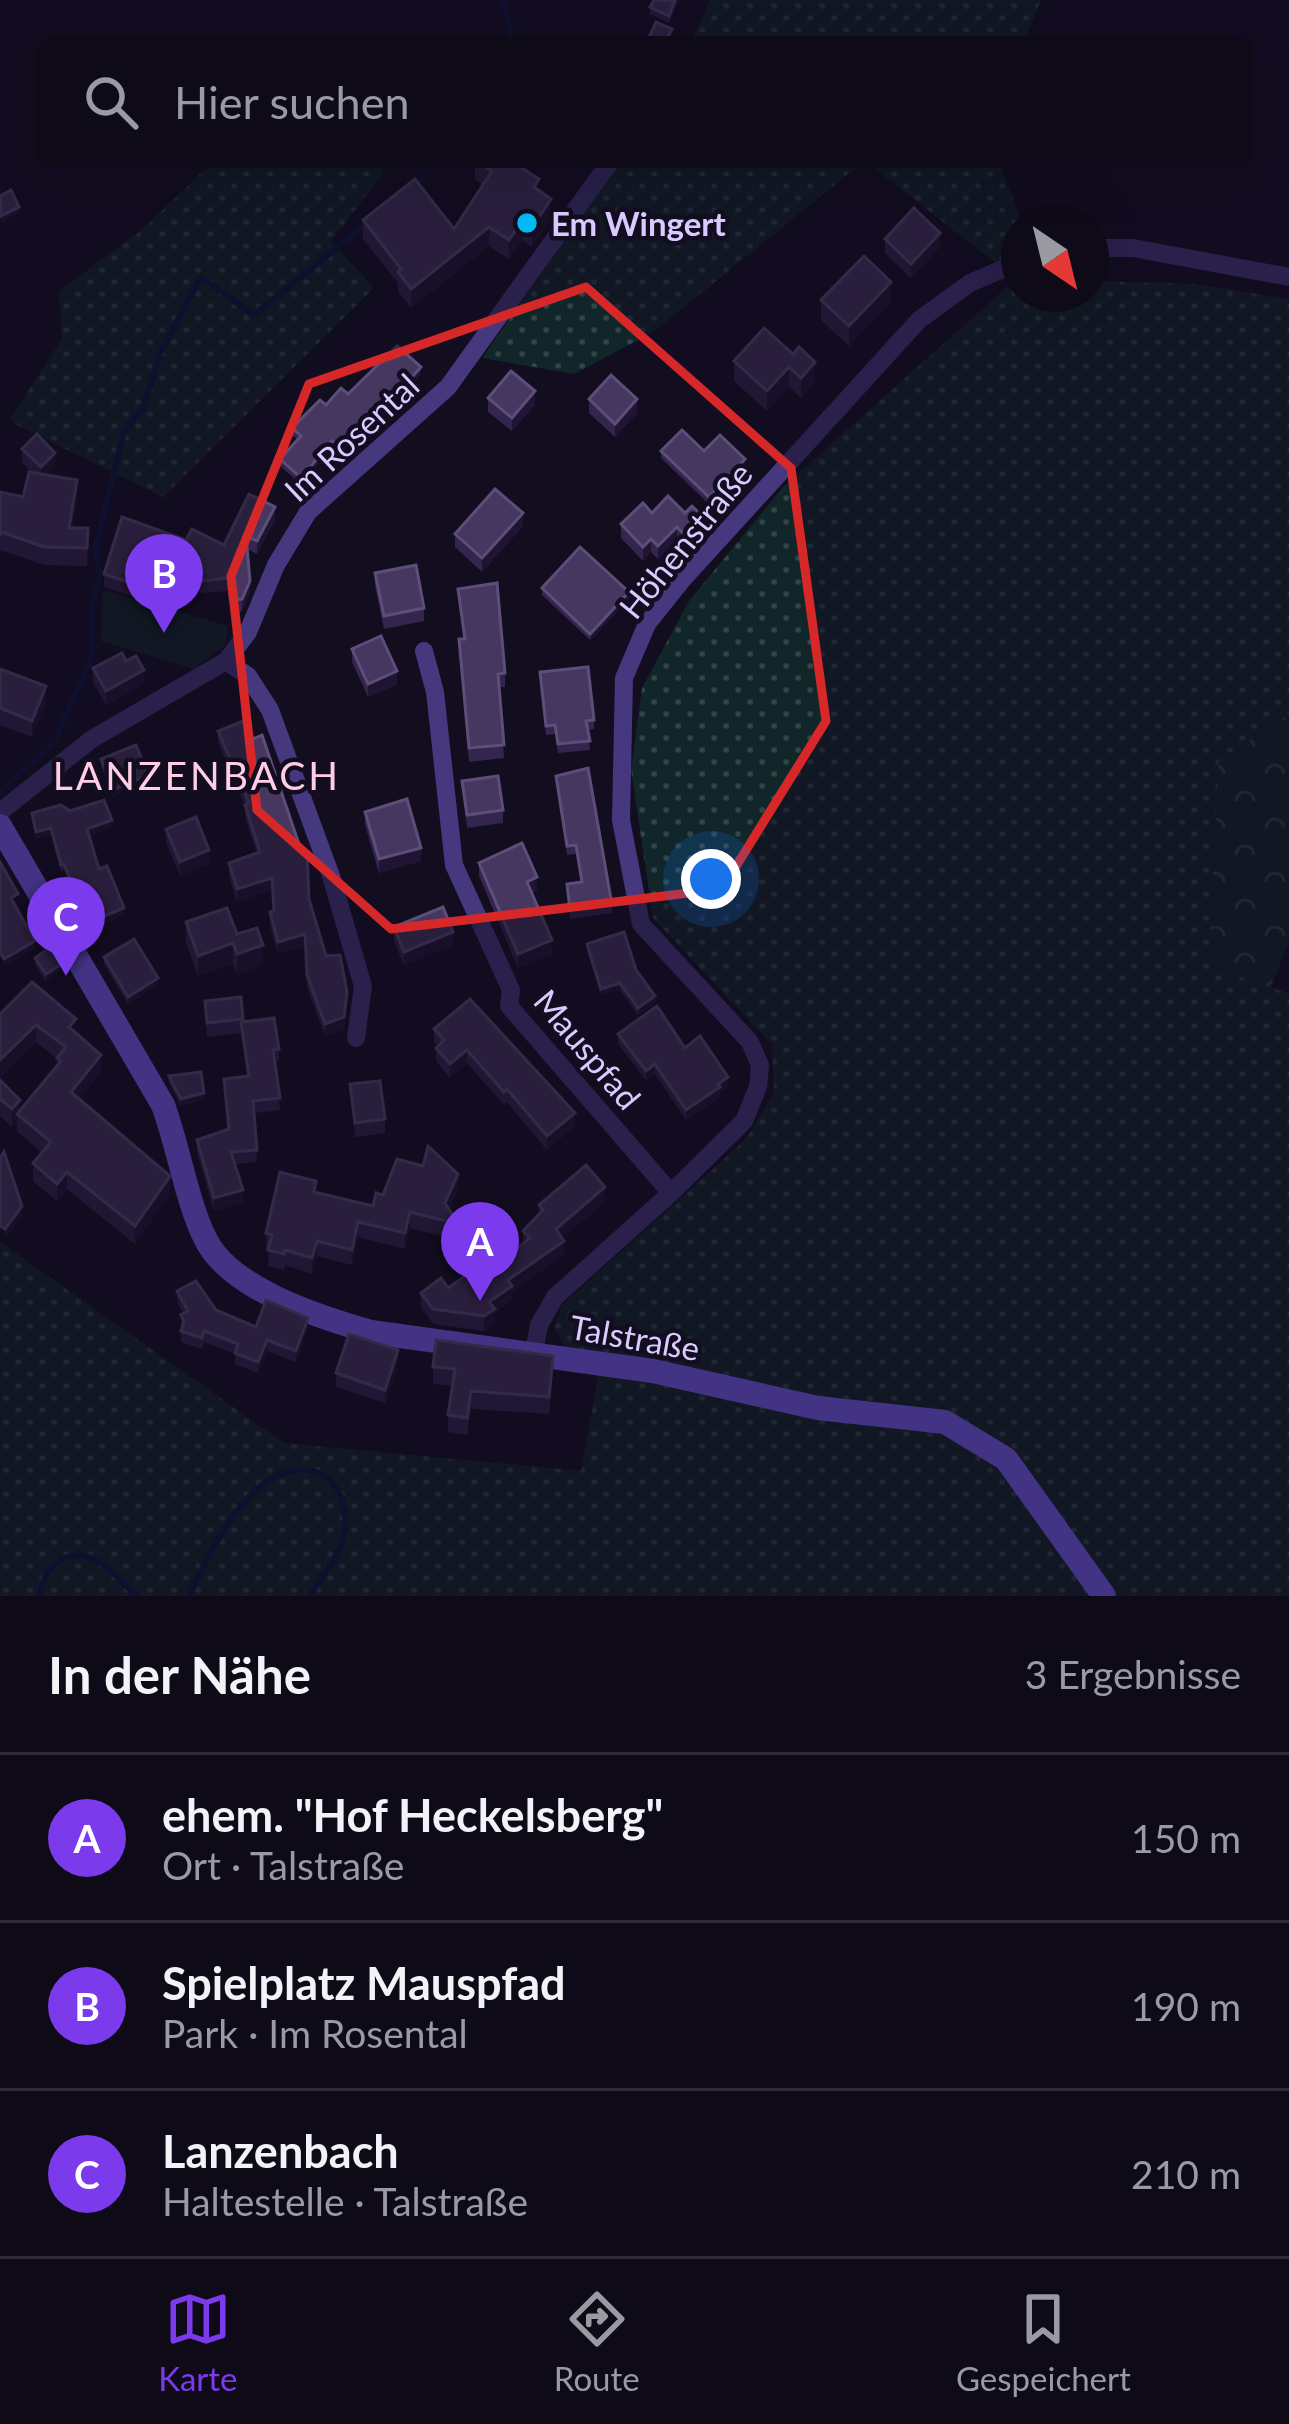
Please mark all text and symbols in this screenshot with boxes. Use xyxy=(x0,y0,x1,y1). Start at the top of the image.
search box xyxy=(36,36,1253,168)
icon: search xyxy=(78,69,144,135)
text: Hier suchen xyxy=(174,75,410,129)
place label: Em Wingert xyxy=(551,203,727,243)
north arrow xyxy=(1001,204,1109,312)
marker: Em Wingert xyxy=(514,210,540,236)
street label: Im Rosental xyxy=(276,365,426,509)
street label: Höhenstraße xyxy=(610,454,760,626)
pin: B xyxy=(125,534,203,633)
district label: LANZENBACH xyxy=(53,752,341,798)
your location xyxy=(681,849,741,909)
pin: C xyxy=(27,877,105,976)
street label: Mauspfad xyxy=(526,981,650,1117)
pin: A xyxy=(441,1202,519,1301)
street label: Talstraße xyxy=(567,1306,703,1368)
text: In der Nähe xyxy=(48,1644,311,1705)
text: 3 Ergebnisse xyxy=(1025,1651,1241,1697)
text: ehem. "Hof Heckelsberg" xyxy=(162,1788,663,1842)
text: A xyxy=(73,1815,101,1861)
text: 150 m xyxy=(1131,1815,1241,1861)
text: Ort · Talstraße xyxy=(162,1842,404,1888)
text: Spielplatz Mauspfad xyxy=(162,1956,566,2010)
text: B xyxy=(74,1983,100,2029)
text: 190 m xyxy=(1131,1983,1241,2029)
text: Park · Im Rosental xyxy=(162,2010,468,2056)
text: Lanzenbach xyxy=(162,2124,399,2178)
text: C xyxy=(74,2151,100,2197)
text: 210 m xyxy=(1131,2151,1241,2197)
text: Haltestelle · Talstraße xyxy=(162,2178,528,2224)
tab: Karte xyxy=(158,2286,238,2398)
tab: Route xyxy=(554,2286,640,2398)
tab: Gespeichert xyxy=(956,2286,1131,2398)

